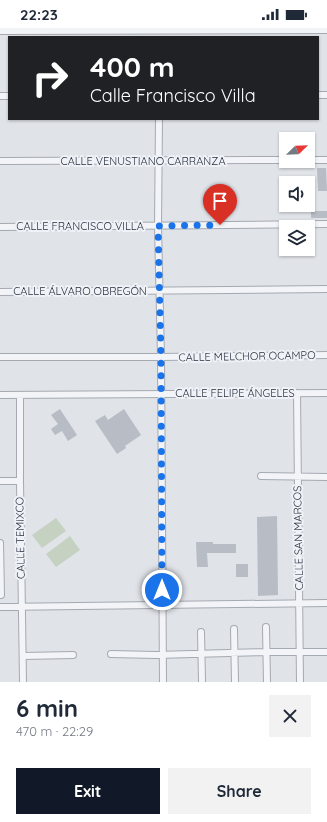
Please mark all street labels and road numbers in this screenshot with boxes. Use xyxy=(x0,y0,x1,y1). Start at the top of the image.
street label: CALLE VENUSTIANO CARRANZA xyxy=(60,154,226,168)
street label: CALLE FRANCISCO VILLA xyxy=(16,219,144,233)
street label: CALLE ÁLVARO OBREGÓN xyxy=(13,284,147,298)
street label: CALLE MELCHOR OCAMPO xyxy=(178,348,316,364)
street label: CALLE FELIPE ÁNGELES xyxy=(175,386,295,400)
street label: CALLE SAN MARCOS xyxy=(290,485,306,591)
street label: CALLE TEMIXCO xyxy=(12,497,28,579)

